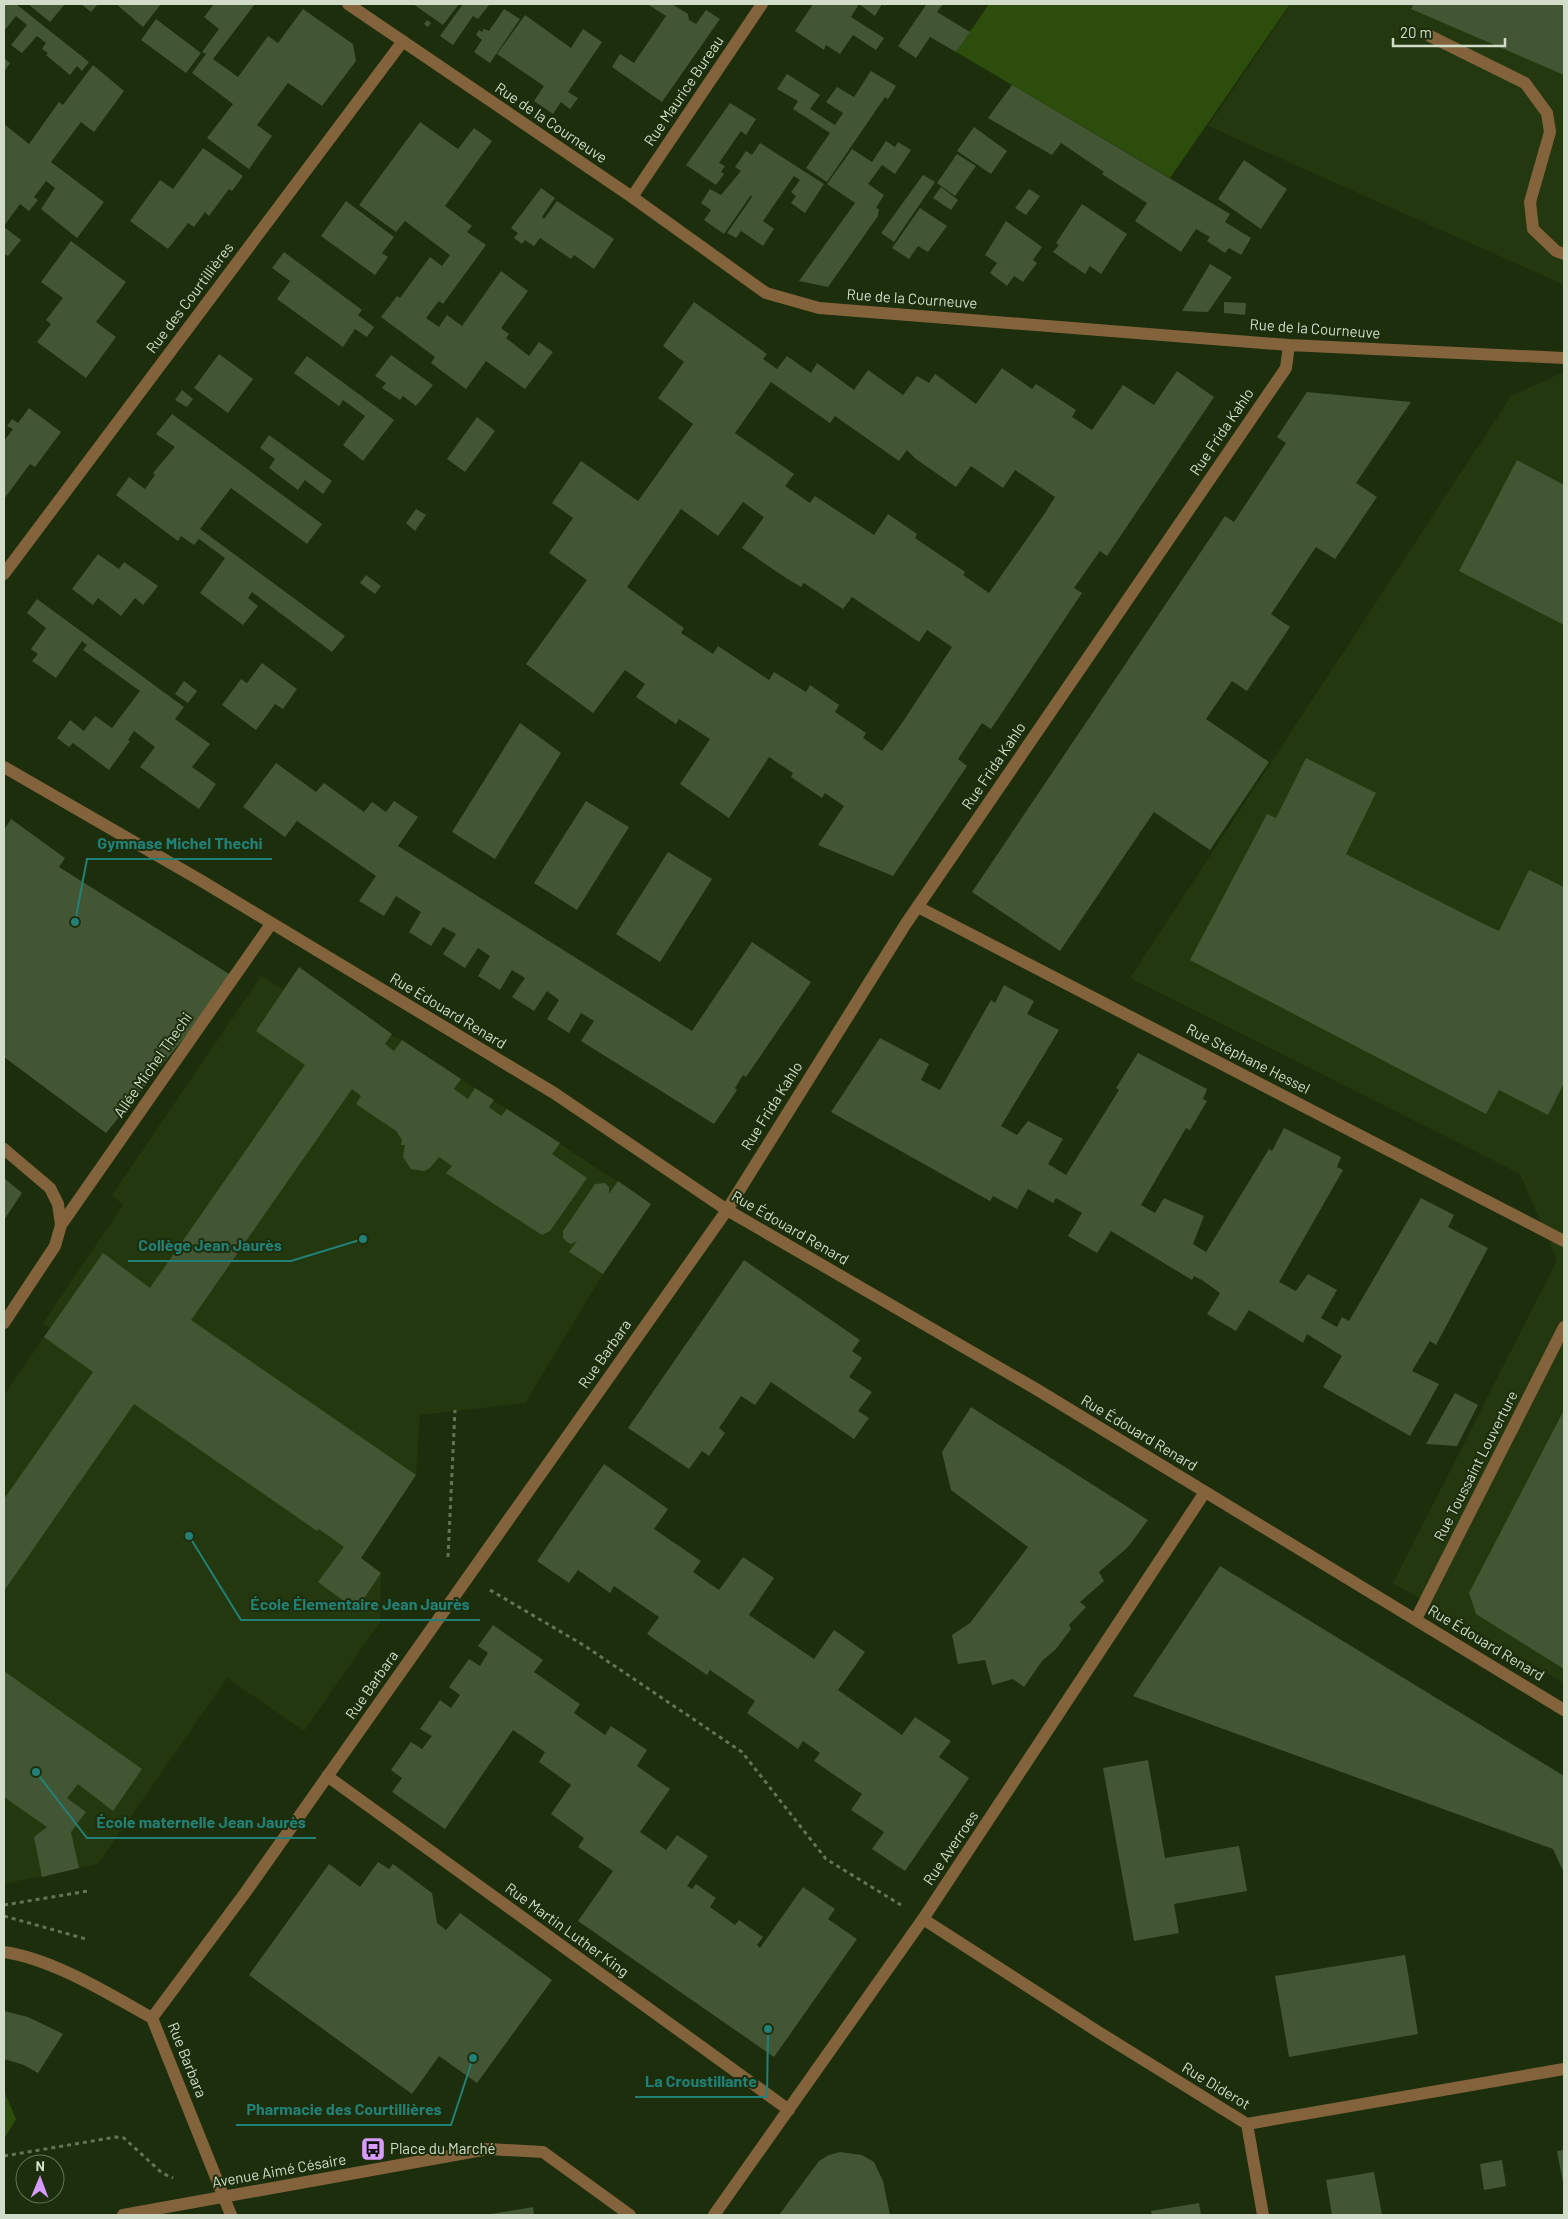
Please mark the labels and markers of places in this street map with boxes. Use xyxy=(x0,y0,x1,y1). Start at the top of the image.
callout: Gymnase Michel Thechi xyxy=(87,828,272,859)
callout: Collège Jean Jaurès xyxy=(128,1230,291,1261)
callout: École Élementaire Jean Jaurès xyxy=(241,1589,480,1620)
callout: École maternelle Jean Jaurès xyxy=(87,1807,316,1838)
callout: La Croustillante xyxy=(635,2066,767,2097)
callout: Pharmacie des Courtillières xyxy=(236,2094,451,2125)
bus stop icon: Place du Marché xyxy=(360,2136,386,2162)
place label: Place du Marché xyxy=(390,2139,496,2157)

